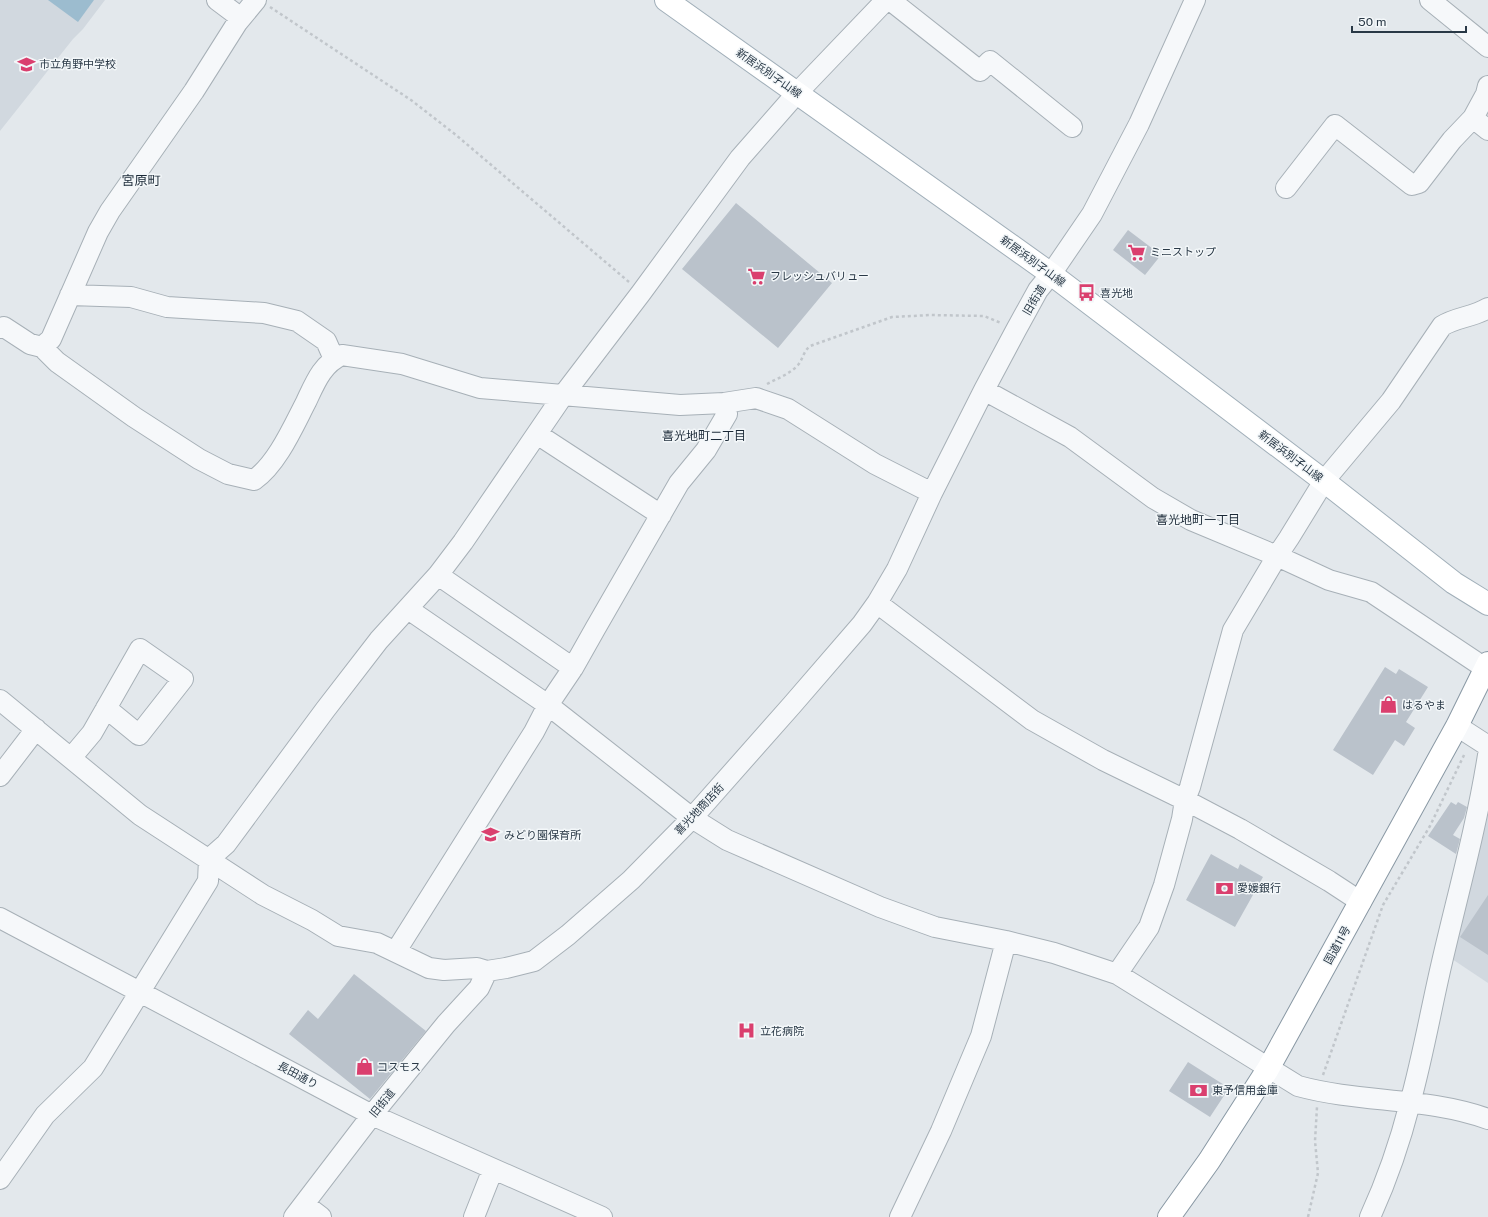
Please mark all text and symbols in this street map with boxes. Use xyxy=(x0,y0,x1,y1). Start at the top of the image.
scale bar xyxy=(1352,8,1466,34)
text: 50 m xyxy=(1358,15,1386,29)
street label: 新居浜別子山線 xyxy=(734,46,804,100)
school or university icon: 市立角野中学校 xyxy=(16,54,36,74)
place label: 市立角野中学校 xyxy=(39,58,116,70)
district label: 宮原町 xyxy=(121,173,161,188)
street label: 新居浜別子山線 xyxy=(998,234,1068,288)
supermarket icon: ミニストップ xyxy=(1127,242,1147,262)
place label: ミニストップ xyxy=(1150,246,1216,258)
supermarket icon: フレッシュバリュー xyxy=(747,266,767,286)
place label: フレッシュバリュー xyxy=(770,270,869,282)
street label: 旧街道 xyxy=(1020,283,1048,317)
bus stop icon: 喜光地 xyxy=(1077,283,1097,303)
place label: 喜光地 xyxy=(1100,287,1133,299)
street label: 新居浜別子山線 xyxy=(1257,428,1325,484)
district label: 喜光地町二丁目 xyxy=(662,429,746,443)
district label: 喜光地町一丁目 xyxy=(1156,513,1240,527)
shop icon: はるやま xyxy=(1379,695,1399,715)
place label: はるやま xyxy=(1402,699,1446,711)
street label: 喜光地商店街 xyxy=(672,781,726,837)
school or university icon: みどり園保育所 xyxy=(481,825,501,845)
place label: みどり園保育所 xyxy=(504,829,582,841)
bank icon: 愛媛銀行 xyxy=(1214,878,1234,898)
place label: 愛媛銀行 xyxy=(1237,882,1281,894)
street label: 国道11号 xyxy=(1322,924,1352,966)
hospital icon: 立花病院 xyxy=(737,1021,757,1041)
place label: 立花病院 xyxy=(760,1025,804,1037)
shop icon: コスモス xyxy=(354,1057,374,1077)
street label: 長田通り xyxy=(276,1059,320,1091)
place label: コスモス xyxy=(377,1061,421,1073)
bank icon: 東予信用金庫 xyxy=(1189,1080,1209,1100)
place label: 東予信用金庫 xyxy=(1212,1084,1278,1096)
street label: 旧街道 xyxy=(367,1086,397,1120)

